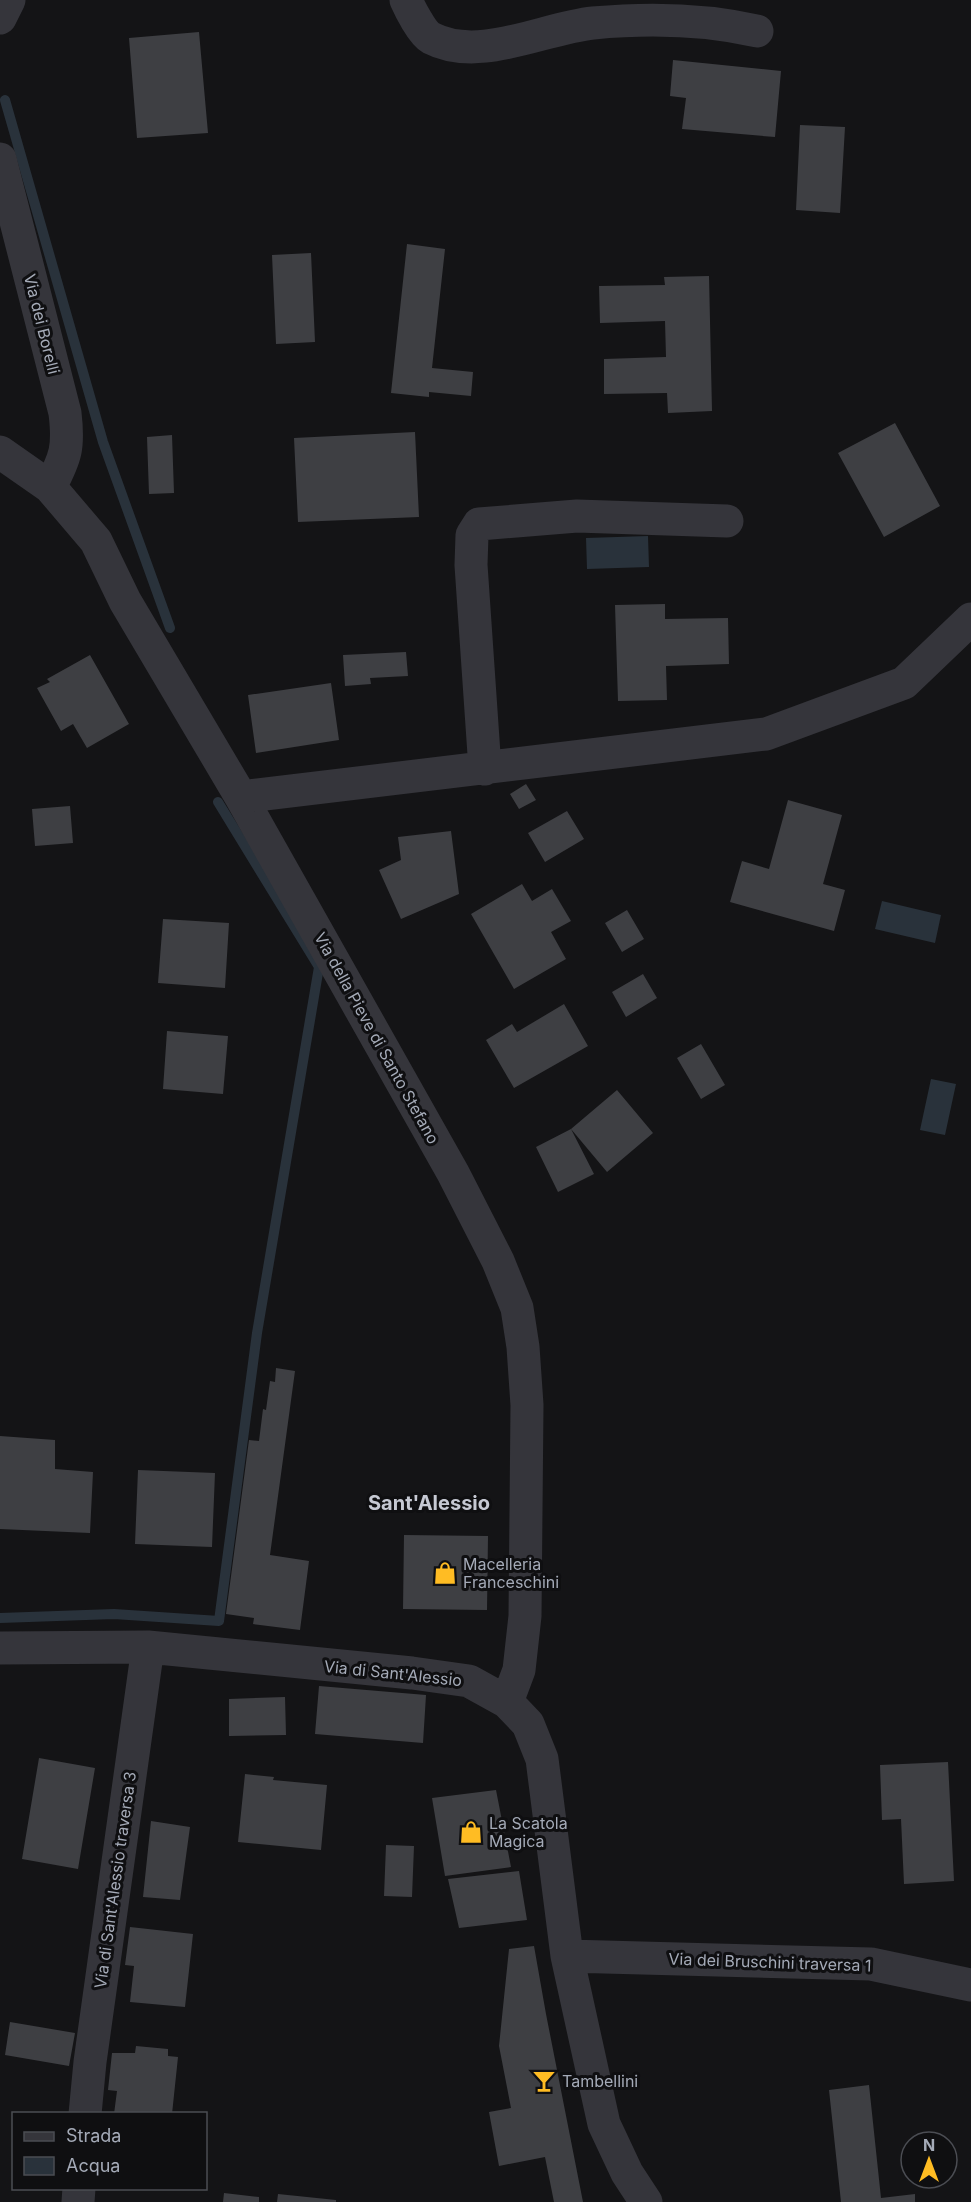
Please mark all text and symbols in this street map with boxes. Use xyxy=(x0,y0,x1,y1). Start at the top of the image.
street label: Via dei Borelli xyxy=(20,272,64,376)
street label: Via della Pieve di Santo Stefano xyxy=(310,929,444,1147)
district label: Sant'Alessio xyxy=(368,1491,490,1515)
place label: Macelleria Franceschini xyxy=(463,1554,559,1592)
shop icon: Macelleria Franceschini xyxy=(432,1560,458,1586)
street label: Via di Sant'Alessio xyxy=(323,1656,463,1690)
street label: Via di Sant'Alessio traversa 3 xyxy=(90,1770,140,1990)
place label: La Scatola Magica xyxy=(489,1813,568,1851)
shop icon: La Scatola Magica xyxy=(458,1819,484,1845)
street label: Via dei Bruschini traversa 1 xyxy=(668,1948,872,1976)
bar icon: Tambellini xyxy=(531,2068,557,2094)
place label: Tambellini xyxy=(562,2071,638,2091)
legend xyxy=(12,2112,207,2190)
text: Strada xyxy=(66,2125,121,2146)
north arrow xyxy=(899,2130,959,2190)
text: N xyxy=(923,2135,935,2155)
text: Acqua xyxy=(66,2155,120,2176)

